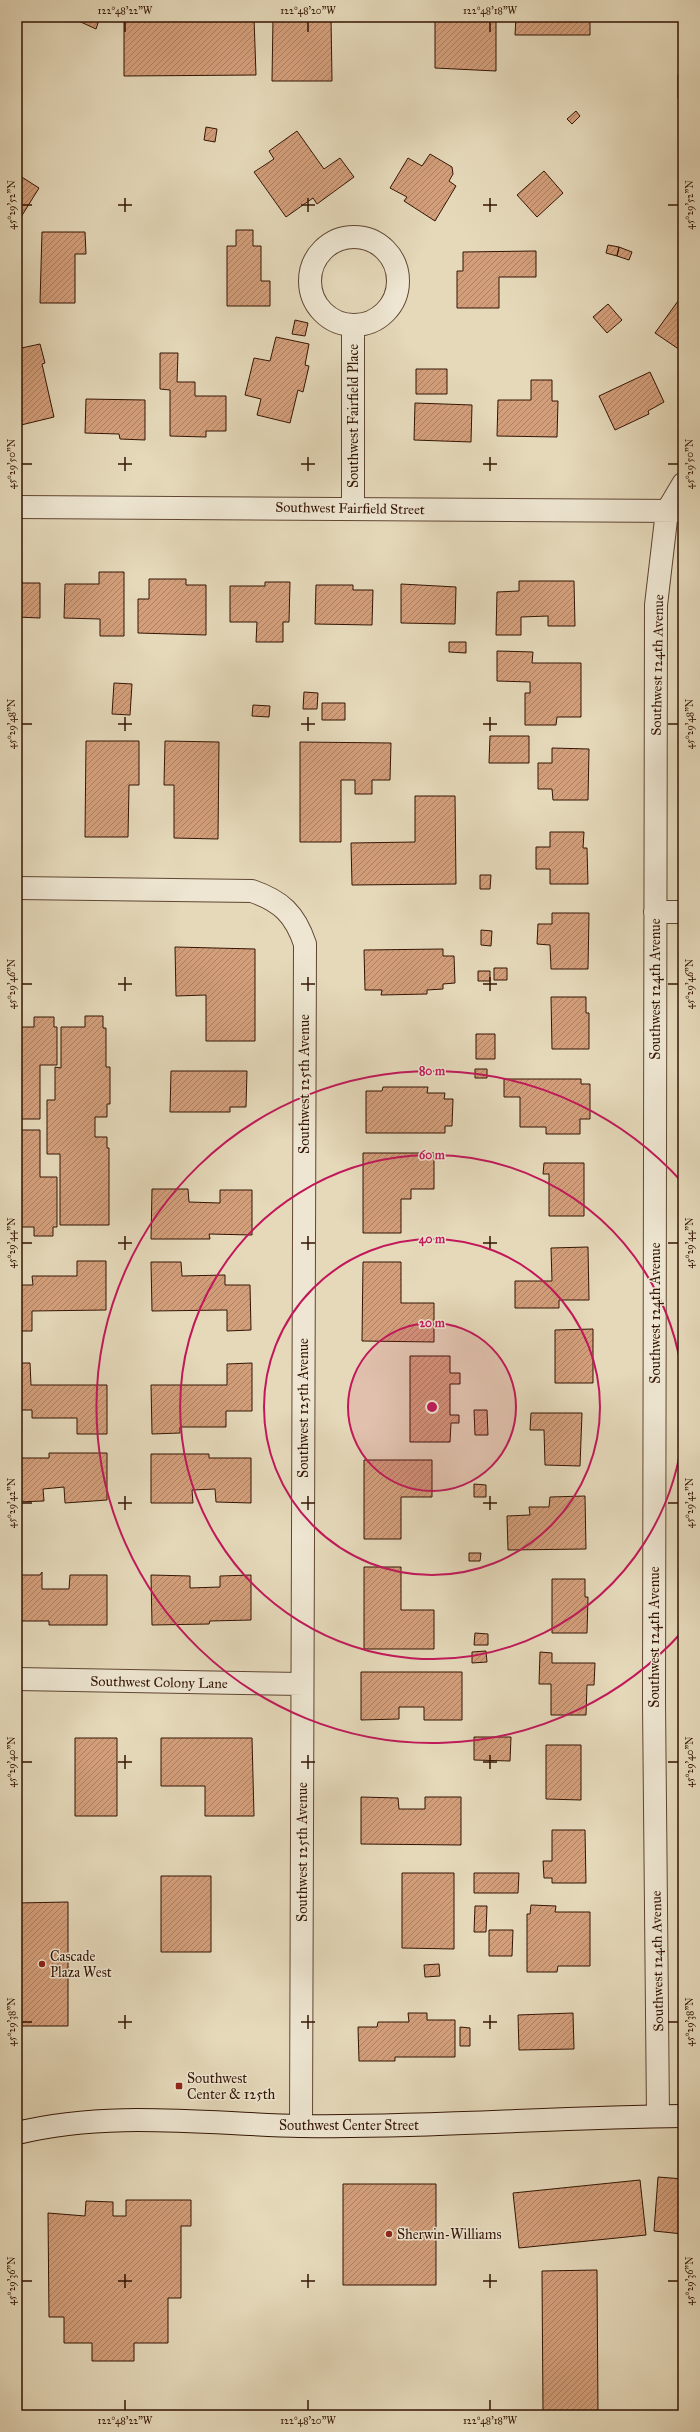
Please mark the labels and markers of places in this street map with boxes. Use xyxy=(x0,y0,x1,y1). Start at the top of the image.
centre of rings xyxy=(425,1400,439,1414)
place label: Cascade Plaza West xyxy=(50,1948,112,1981)
marker: Cascade Plaza West xyxy=(37,1959,47,1969)
place label: Southwest Center & 125th xyxy=(187,2070,276,2103)
marker: Southwest Center & 125th xyxy=(174,2081,184,2091)
place label: Sherwin-Williams xyxy=(397,2226,502,2243)
marker: Sherwin-Williams xyxy=(384,2229,394,2239)

